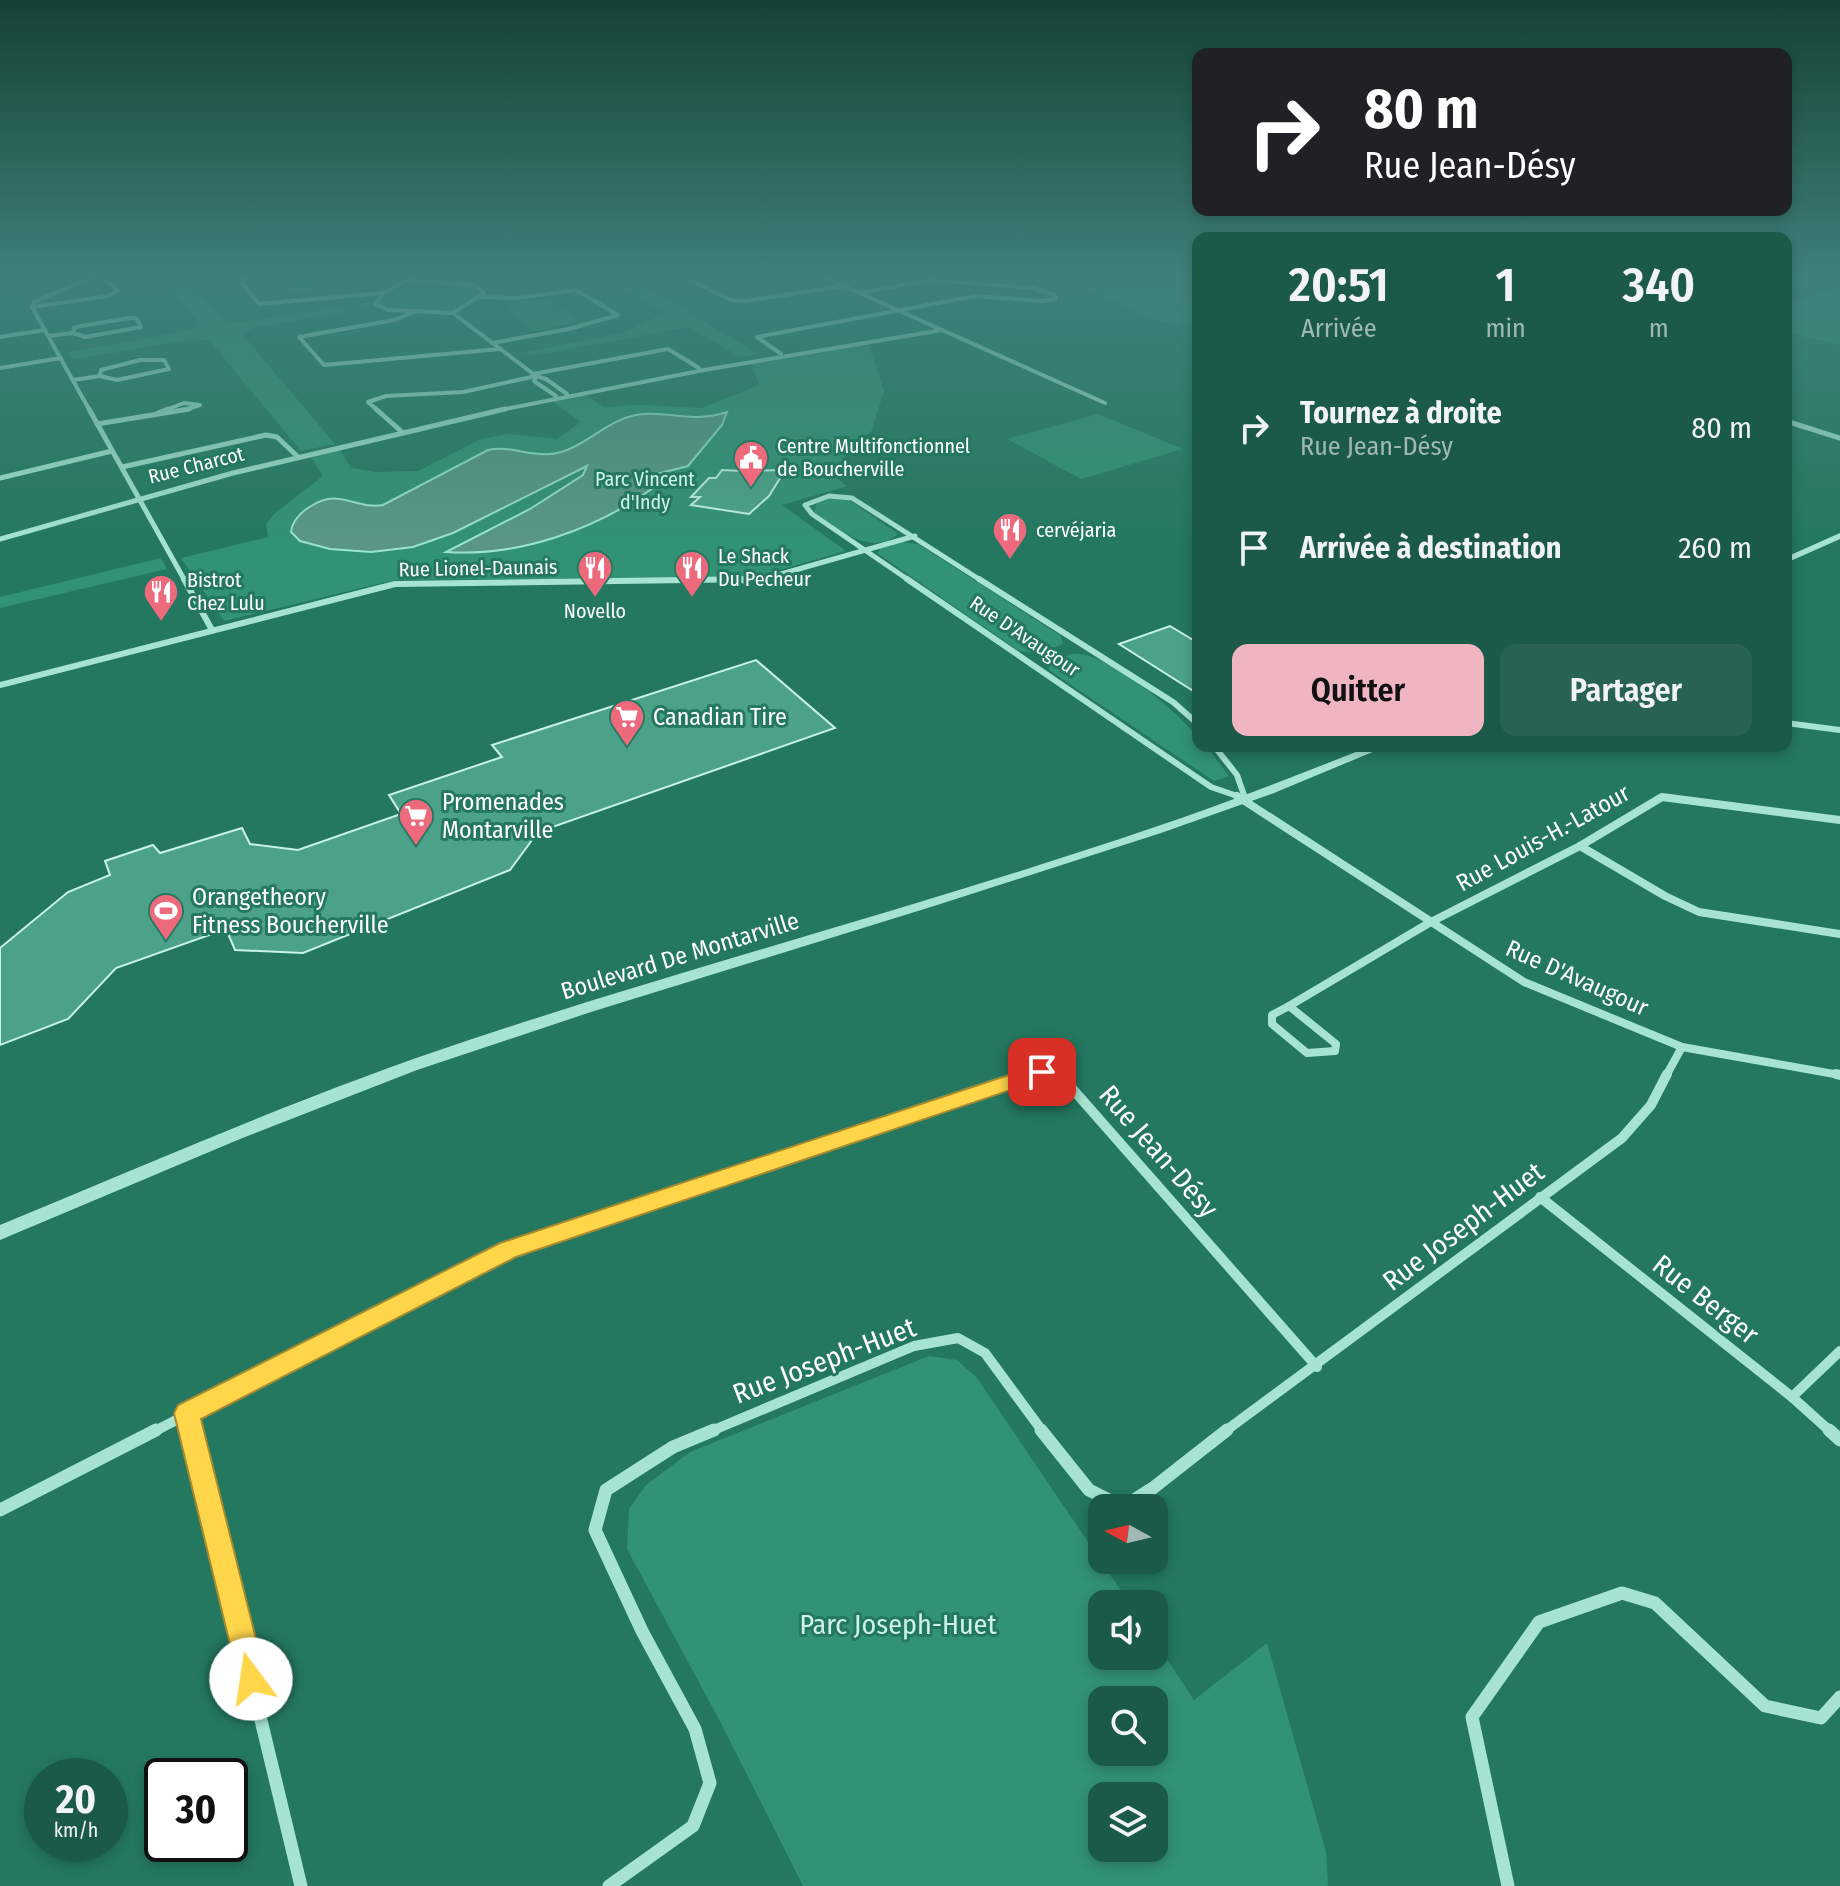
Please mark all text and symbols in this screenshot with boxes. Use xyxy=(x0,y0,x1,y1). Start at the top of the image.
text: 80 m xyxy=(1364,76,1479,143)
icon: right xyxy=(1232,80,1336,184)
text: Rue Jean-Désy xyxy=(1364,144,1576,188)
text: 20:51 xyxy=(1289,256,1389,314)
text: 1 xyxy=(1496,256,1516,314)
text: 340 xyxy=(1623,256,1695,314)
text: Arrivée xyxy=(1301,313,1377,344)
text: min xyxy=(1485,313,1526,344)
text: m xyxy=(1649,313,1669,344)
text: Tournez à droite xyxy=(1300,395,1502,431)
icon: right xyxy=(1232,406,1276,450)
text: 80 m xyxy=(1691,410,1752,446)
text: Rue Jean-Désy xyxy=(1300,431,1453,462)
place label: Centre Multifonctionnel de Boucherville xyxy=(777,434,970,481)
public building icon: Centre Multifonctionnel de Boucherville xyxy=(732,439,770,489)
street label: Rue Charcot xyxy=(146,441,247,488)
park label: Parc Vincent d'Indy xyxy=(595,467,695,514)
restaurant icon: cervéjaria xyxy=(991,511,1029,561)
place label: cervéjaria xyxy=(1036,518,1116,542)
icon: arrive xyxy=(1232,526,1276,570)
text: Arrivée à destination xyxy=(1300,530,1561,566)
text: 260 m xyxy=(1678,530,1752,566)
place label: Le Shack Du Pecheur xyxy=(718,544,811,591)
restaurant icon: Novello xyxy=(576,549,614,599)
restaurant icon: Le Shack Du Pecheur xyxy=(673,549,711,599)
street label: Rue Lionel-Daunais xyxy=(398,555,558,581)
place label: Bistrot Chez Lulu xyxy=(187,568,265,615)
restaurant icon: Bistrot Chez Lulu xyxy=(142,573,180,623)
street label: Rue D'Avaugour xyxy=(965,590,1085,682)
place label: Novello xyxy=(564,599,626,623)
button: Quitter xyxy=(1232,644,1484,736)
button: Partager xyxy=(1500,644,1752,736)
supermarket icon: Canadian Tire xyxy=(608,698,646,748)
place label: Canadian Tire xyxy=(653,703,787,731)
street label: Rue Louis-H.-Latour xyxy=(1451,778,1635,897)
place label: Promenades Montarville xyxy=(442,788,564,844)
supermarket icon: Promenades Montarville xyxy=(397,797,435,847)
place label: Orangetheory Fitness Boucherville xyxy=(192,883,389,939)
sports icon: Orangetheory Fitness Boucherville xyxy=(147,892,185,942)
street label: Boulevard De Montarville xyxy=(558,906,802,1006)
street label: Rue D'Avaugour xyxy=(1501,934,1653,1022)
pin xyxy=(1008,1038,1076,1106)
icon: arrive xyxy=(1020,1050,1064,1094)
street label: Rue Jean-Désy xyxy=(1092,1078,1225,1225)
street label: Rue Joseph-Huet xyxy=(1376,1155,1551,1298)
street label: Rue Berger xyxy=(1646,1248,1765,1351)
street label: Rue Joseph-Huet xyxy=(728,1310,921,1410)
north arrow xyxy=(1088,1494,1168,1574)
map controls xyxy=(1088,1494,1168,1862)
button: sound xyxy=(1088,1590,1168,1670)
park label: Parc Joseph-Huet xyxy=(799,1608,997,1641)
position arrow xyxy=(209,1637,293,1721)
button: search xyxy=(1088,1686,1168,1766)
speed limit sign: 30 xyxy=(144,1758,248,1862)
text: 20 xyxy=(56,1776,96,1824)
button: layers xyxy=(1088,1782,1168,1862)
text: km/h xyxy=(54,1818,98,1842)

